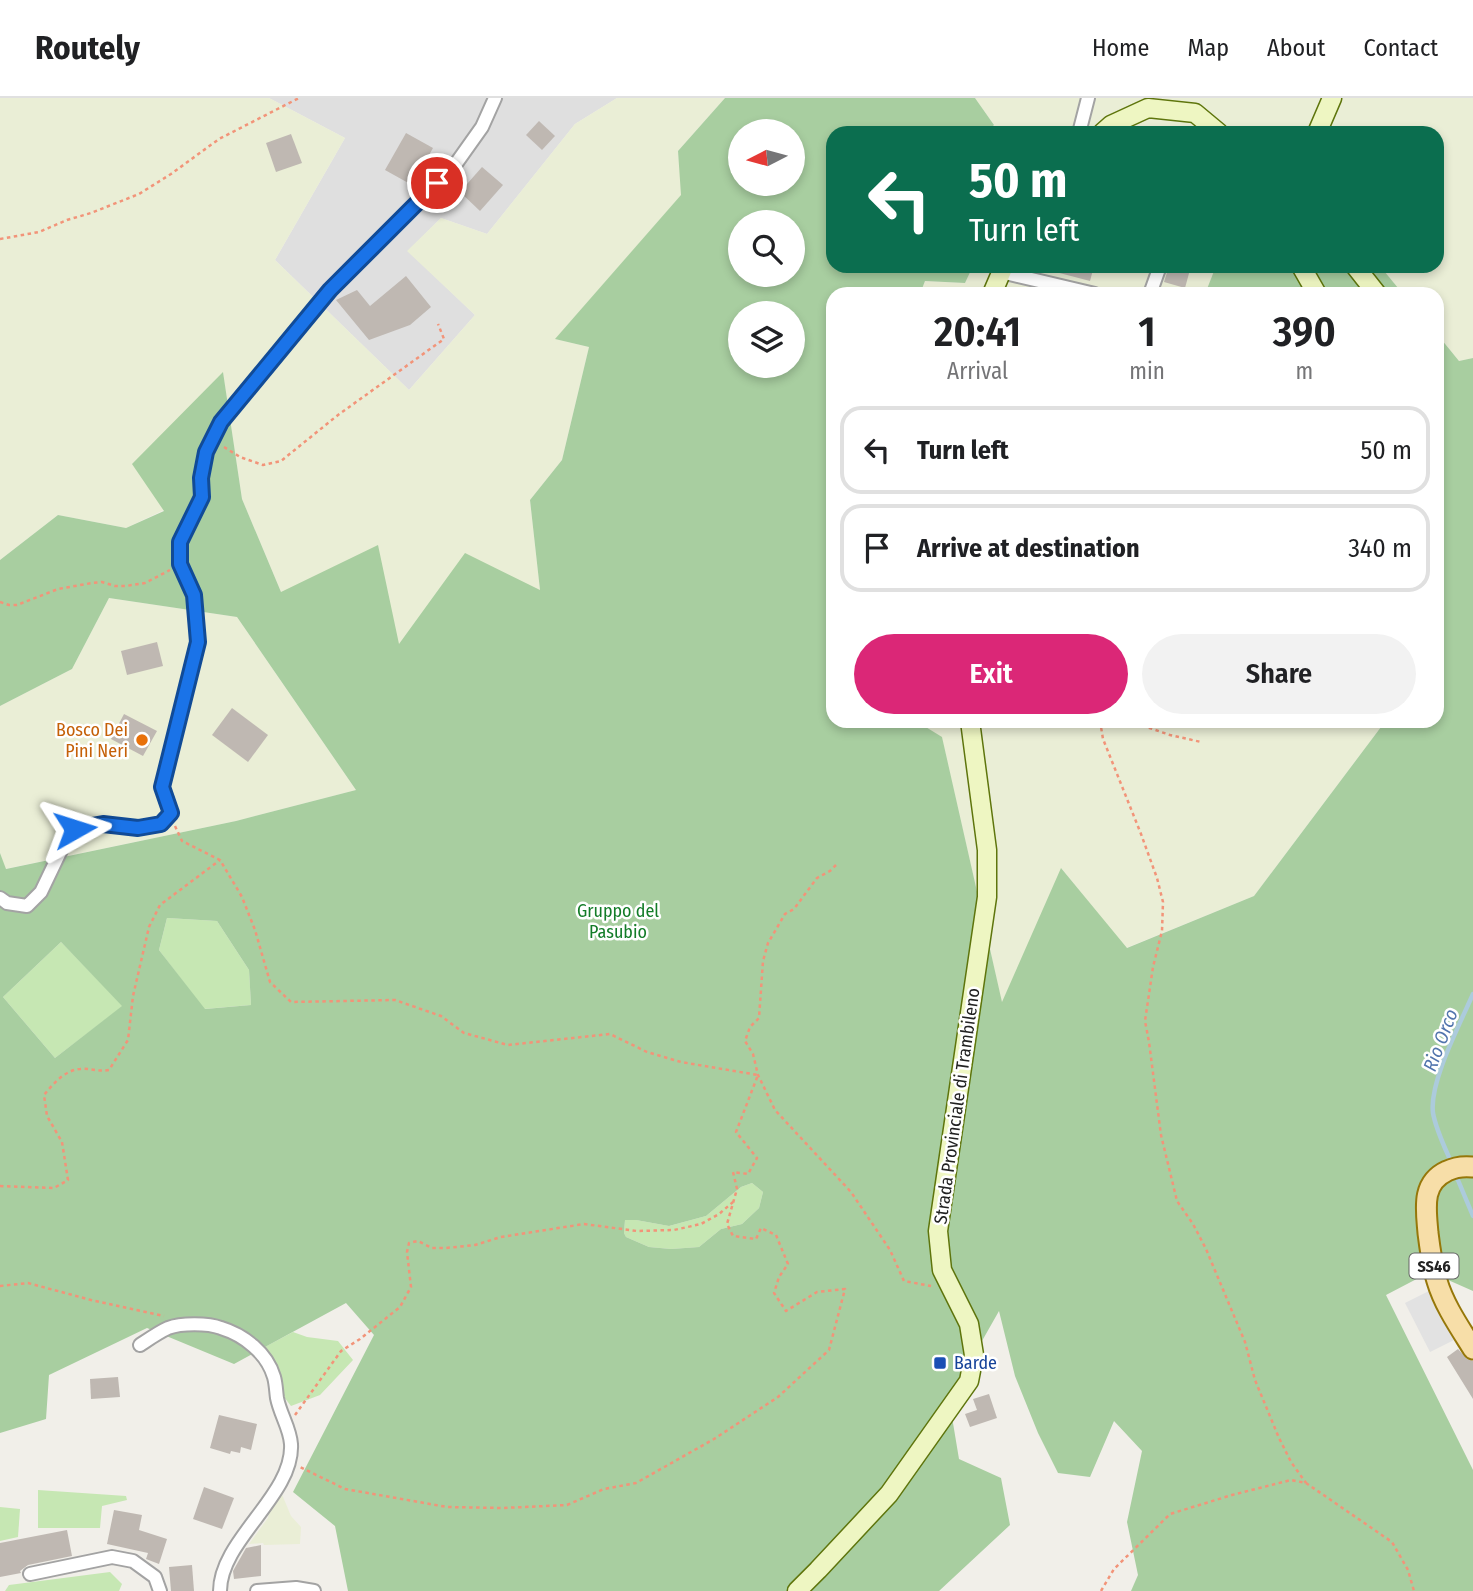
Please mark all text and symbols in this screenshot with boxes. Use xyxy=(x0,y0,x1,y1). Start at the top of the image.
text: Routely xyxy=(35,28,140,68)
text: Home xyxy=(1092,34,1149,62)
text: Map xyxy=(1187,34,1229,62)
text: About xyxy=(1267,34,1325,62)
text: Contact xyxy=(1363,34,1438,62)
north arrow xyxy=(728,119,805,196)
map controls xyxy=(728,119,805,378)
text: 50 m xyxy=(969,151,1067,210)
pin xyxy=(407,153,467,213)
icon: left xyxy=(854,154,945,245)
icon: arrive xyxy=(418,164,456,202)
button: search xyxy=(728,210,805,287)
text: Turn left xyxy=(969,211,1079,249)
button: layers xyxy=(728,301,805,378)
text: 20:41 xyxy=(934,307,1021,357)
text: 1 xyxy=(1138,307,1156,357)
text: 390 xyxy=(1273,307,1336,357)
text: Arrival xyxy=(947,357,1008,385)
text: min xyxy=(1129,357,1165,385)
text: m xyxy=(1296,357,1313,385)
icon: left xyxy=(858,431,896,469)
text: Turn left xyxy=(917,435,1009,466)
text: 50 m xyxy=(1360,435,1412,466)
icon: arrive xyxy=(858,529,896,567)
text: Arrive at destination xyxy=(917,533,1140,564)
text: 340 m xyxy=(1348,533,1412,564)
button: Exit xyxy=(854,634,1128,714)
button: Share xyxy=(1142,634,1416,714)
place label: Bosco Dei Pini Neri xyxy=(56,719,128,762)
marker: Bosco Dei Pini Neri xyxy=(134,732,150,748)
position arrow xyxy=(38,792,112,866)
park label: Gruppo del Pasubio xyxy=(577,900,659,943)
street label: Strada Provinciale di Trambileno xyxy=(930,987,984,1225)
water label: Rio Orco xyxy=(1418,1006,1463,1075)
road number: SS46 xyxy=(1410,1254,1458,1278)
place label: Barde xyxy=(954,1352,997,1374)
marker: Barde xyxy=(932,1355,948,1371)

